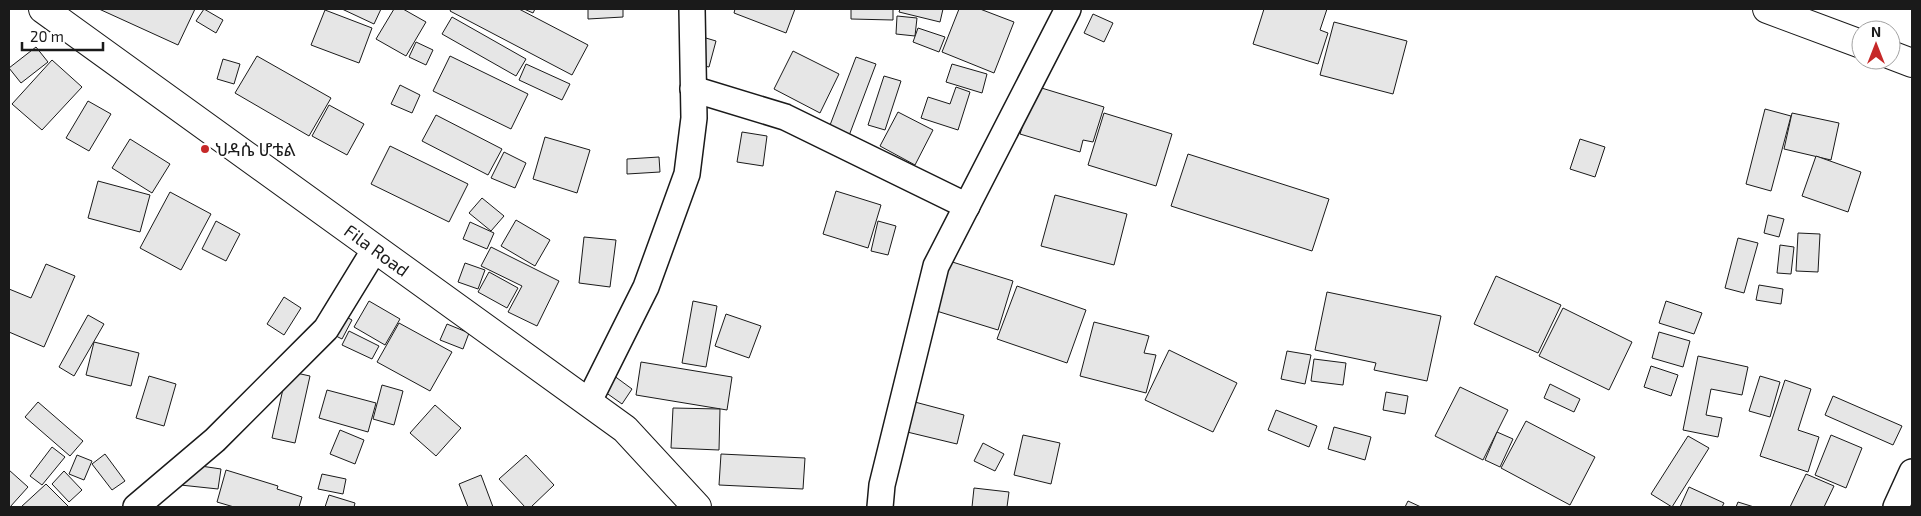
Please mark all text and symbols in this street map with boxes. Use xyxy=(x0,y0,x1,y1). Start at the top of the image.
scale bar xyxy=(22,20,104,52)
north arrow xyxy=(1851,20,1901,70)
text: N xyxy=(1871,23,1881,40)
text: 20 m xyxy=(30,27,64,45)
place label: ህዳሴ ሆቴል xyxy=(215,138,296,160)
marker: ህዳሴ ሆቴል xyxy=(199,143,211,155)
street label: Fila Road xyxy=(340,219,414,281)

